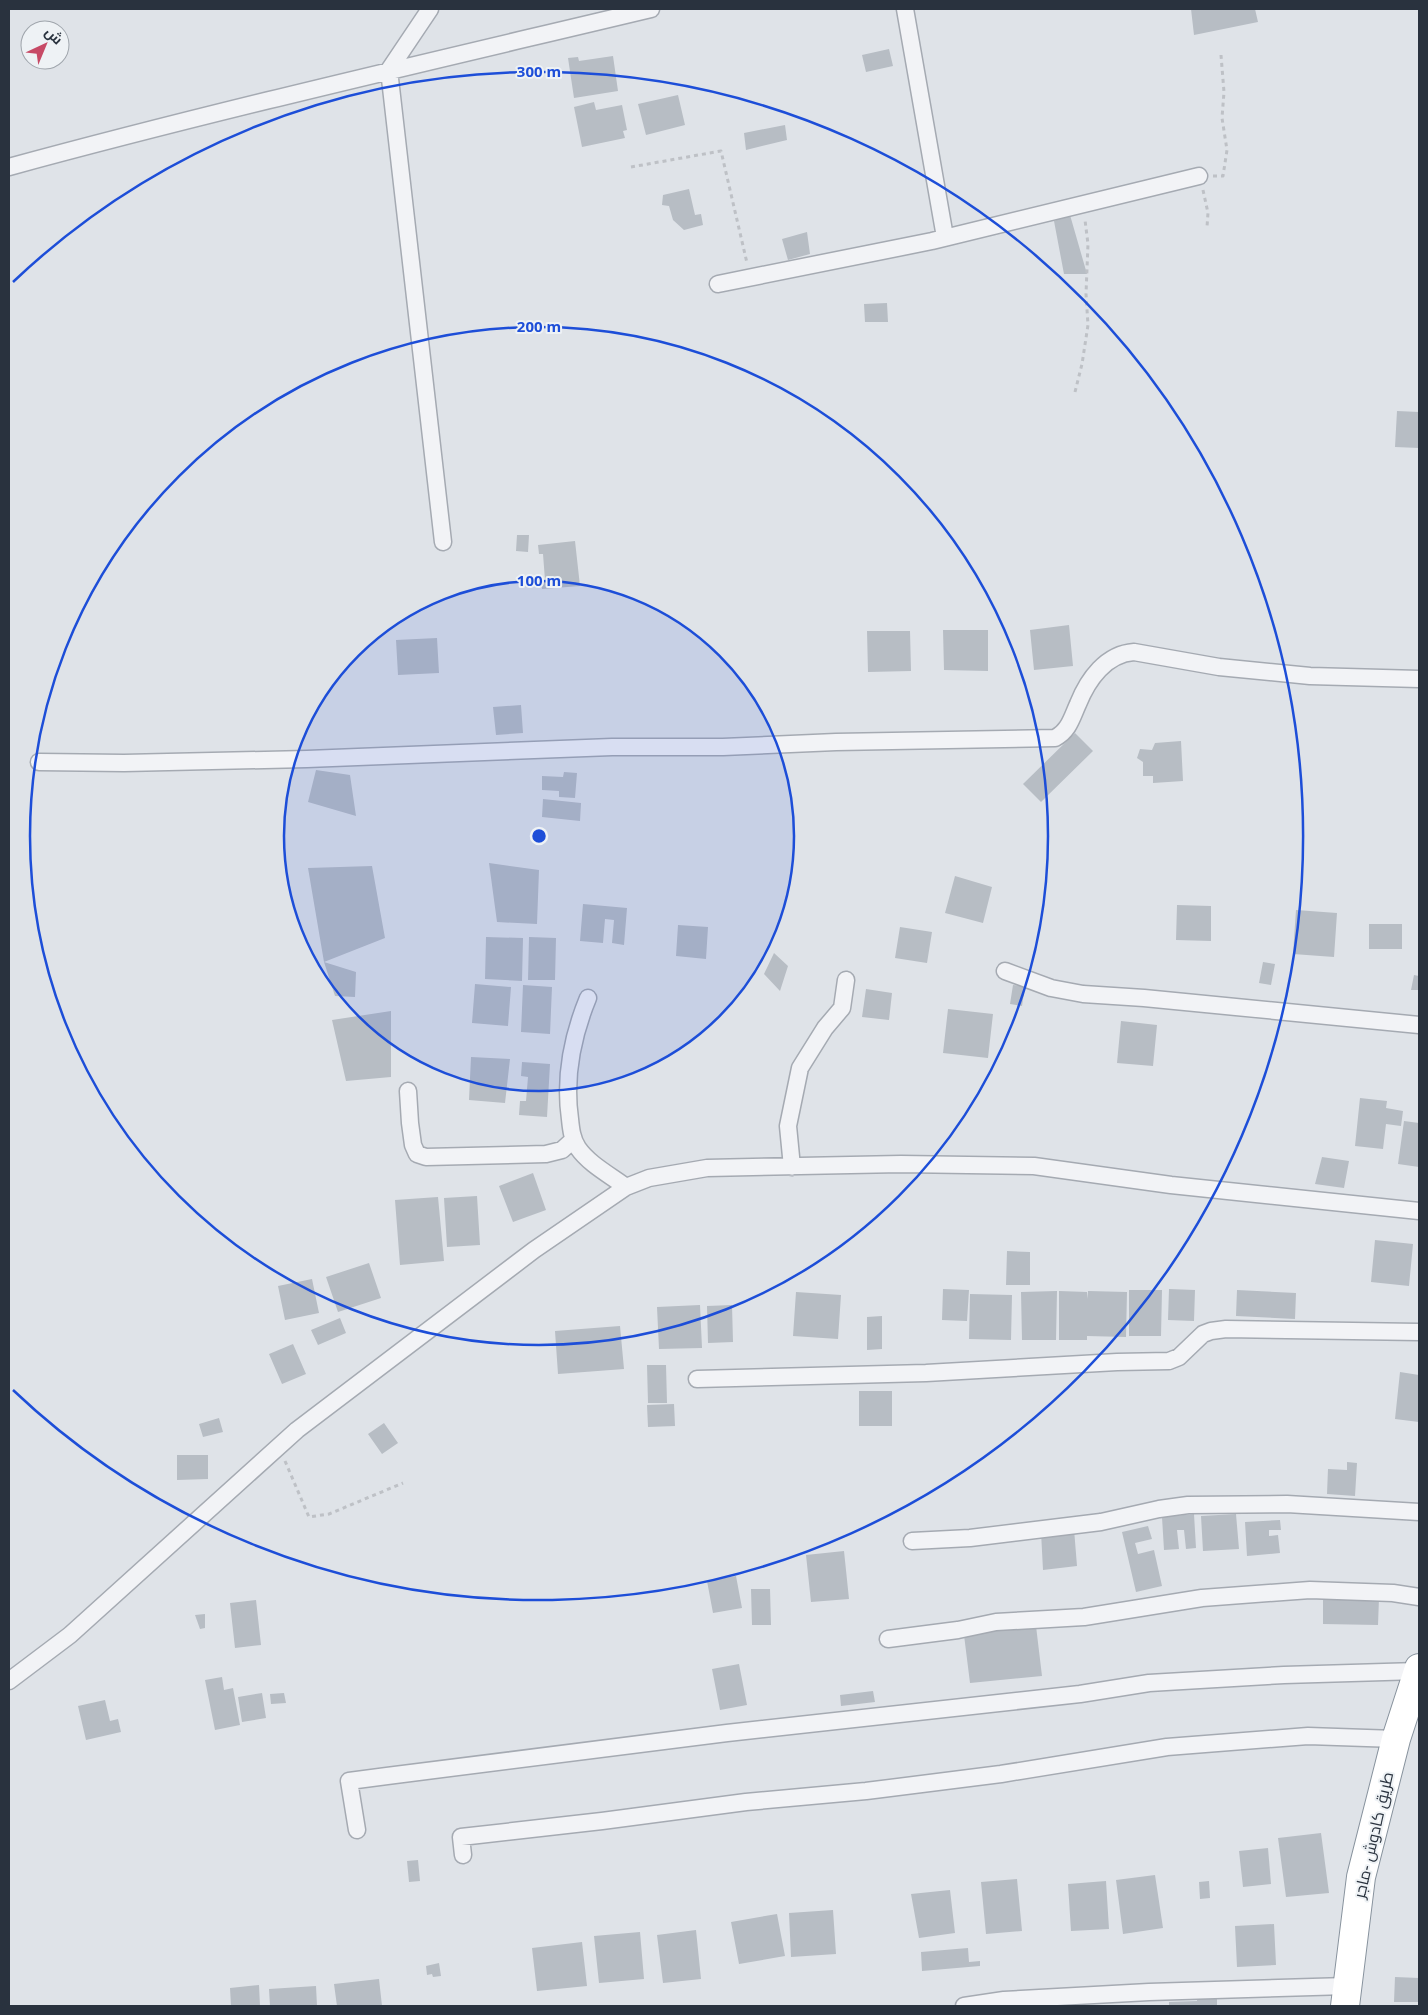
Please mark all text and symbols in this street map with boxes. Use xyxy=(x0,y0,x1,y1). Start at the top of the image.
north arrow xyxy=(20,20,70,70)
text: ش xyxy=(41,22,67,48)
text: 300 m xyxy=(517,61,561,81)
text: 200 m xyxy=(517,316,561,336)
text: 100 m xyxy=(517,570,561,590)
centre of rings xyxy=(530,827,548,845)
street label: طريق كادوش -ماجر xyxy=(1348,1770,1398,1901)

